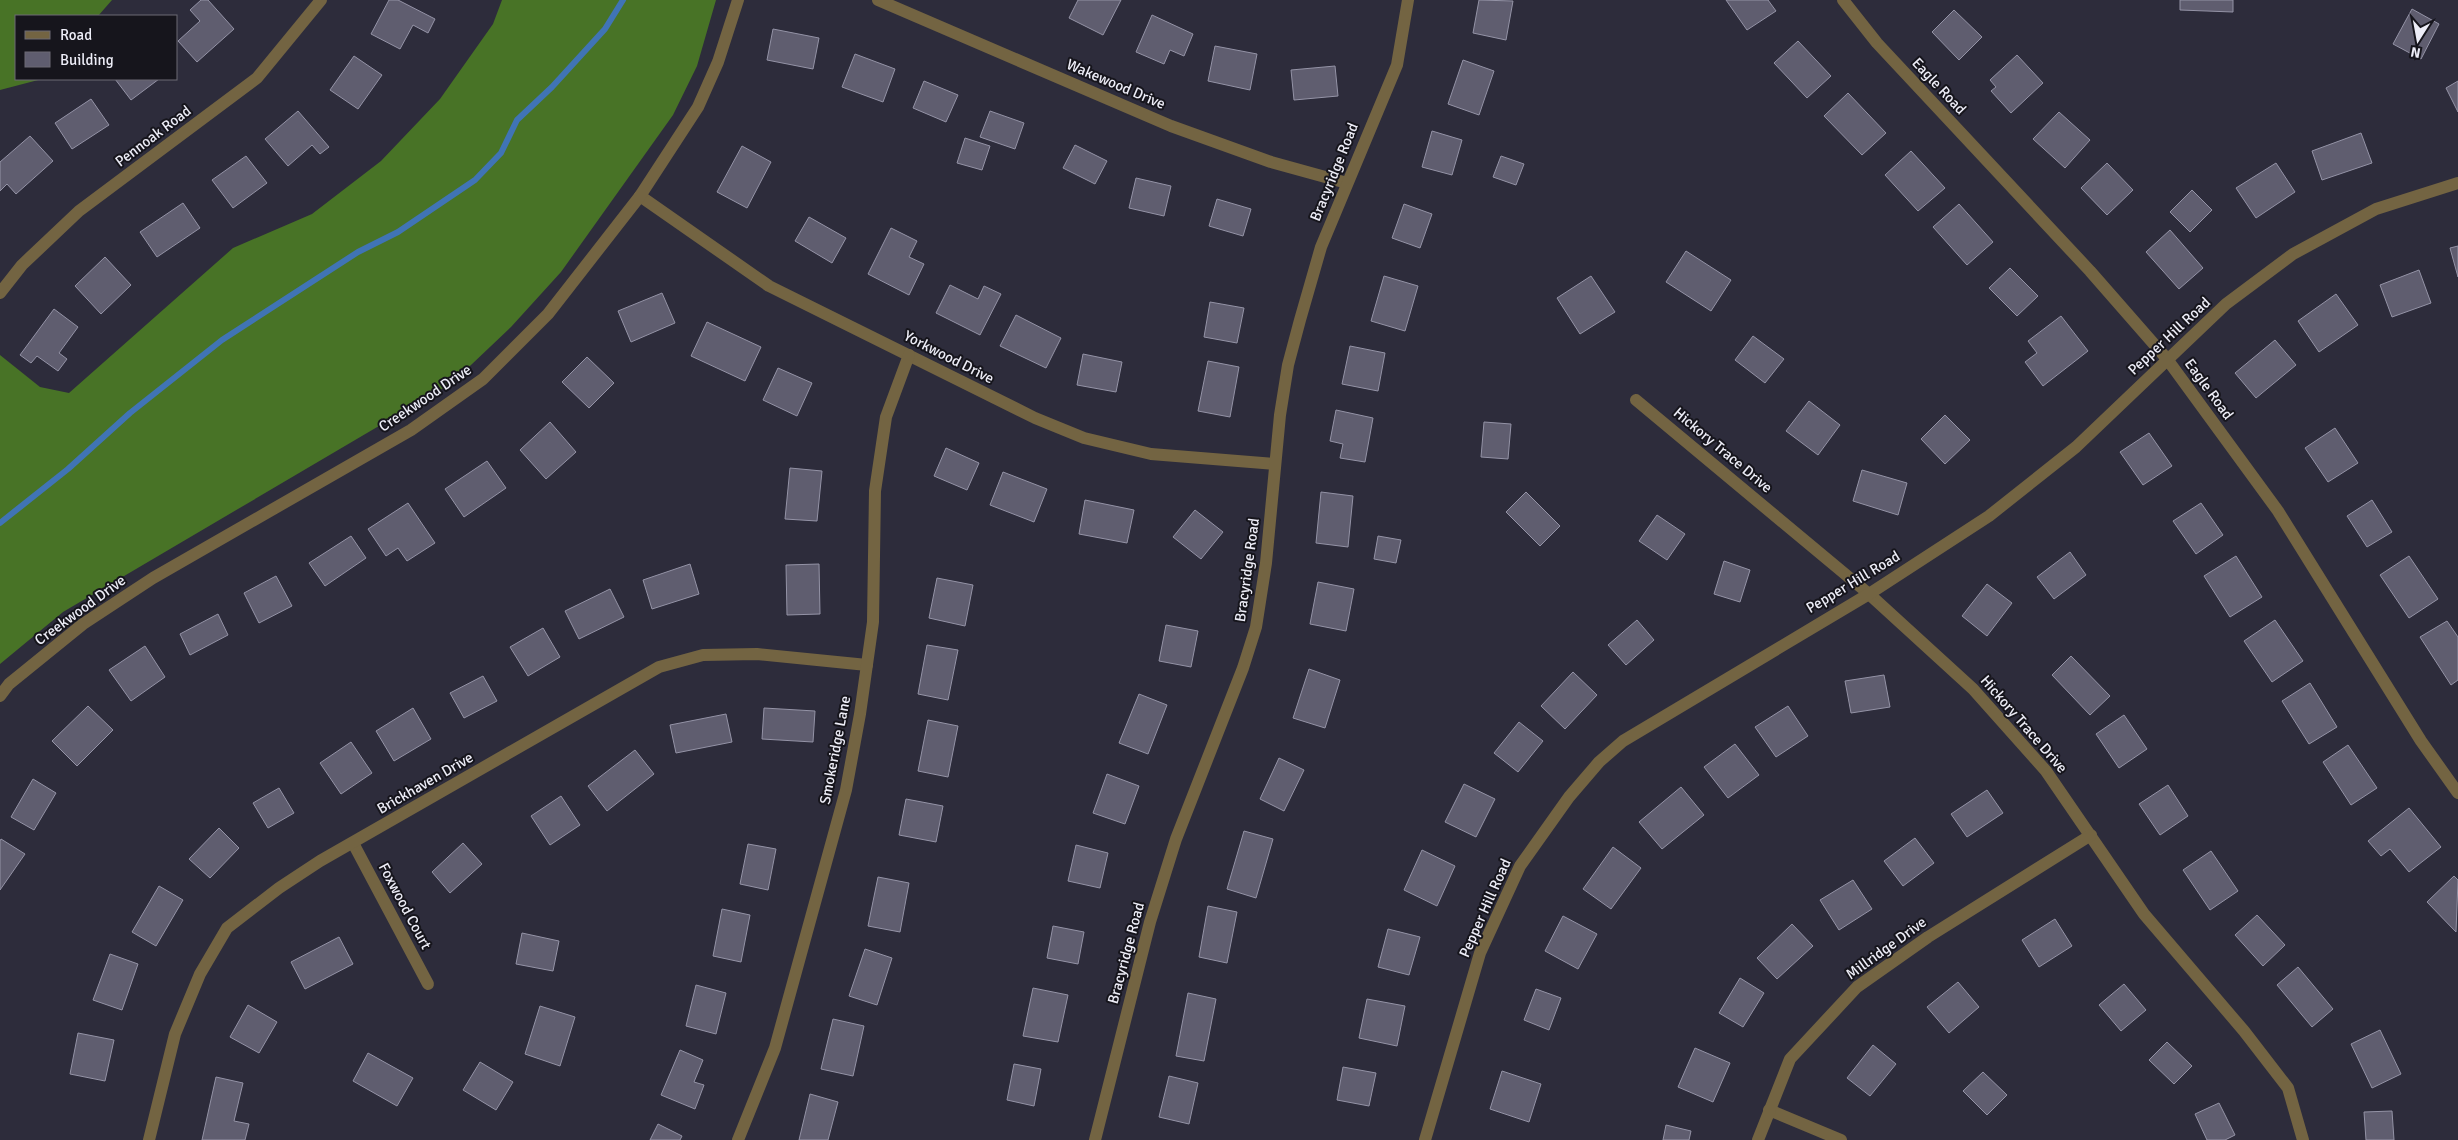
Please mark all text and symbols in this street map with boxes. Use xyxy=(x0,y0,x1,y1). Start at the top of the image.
legend xyxy=(15,15,178,80)
north arrow xyxy=(2393,15,2443,65)
text: Road xyxy=(60,26,92,44)
text: N xyxy=(2409,43,2422,62)
text: Building xyxy=(60,51,114,69)
street label: Eagle Road xyxy=(1908,54,1970,118)
street label: Wakewood Drive xyxy=(1064,55,1168,113)
street label: Pennoak Road xyxy=(112,102,195,170)
street label: Bracyridge Road xyxy=(1306,120,1362,224)
street label: Pepper Hill Road xyxy=(2124,293,2214,379)
street label: Yorkwood Drive xyxy=(901,327,997,387)
street label: Eagle Road xyxy=(2181,355,2237,423)
street label: Creekwood Drive xyxy=(375,360,475,436)
street label: Hickory Trace Drive xyxy=(1670,403,1776,497)
street label: Bracyridge Road xyxy=(1231,517,1263,623)
street label: Pepper Hill Road xyxy=(1803,547,1903,617)
street label: Creekwood Drive xyxy=(31,571,129,649)
street label: Hickory Trace Drive xyxy=(1977,672,2071,776)
street label: Smokeridge Lane xyxy=(816,694,854,806)
street label: Brickhaven Drive xyxy=(374,748,476,818)
street label: Pepper Hill Road xyxy=(1455,856,1515,960)
street label: Foxwood Court xyxy=(375,860,435,952)
street label: Bracyridge Road xyxy=(1104,900,1148,1006)
street label: Millridge Drive xyxy=(1842,913,1930,983)

